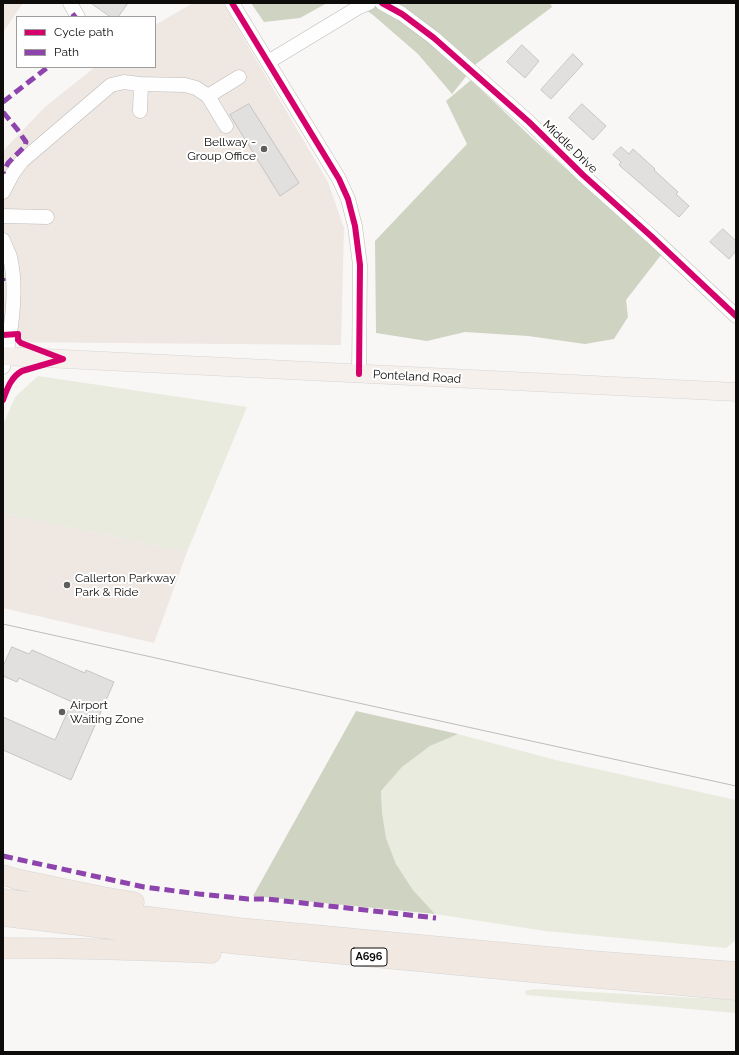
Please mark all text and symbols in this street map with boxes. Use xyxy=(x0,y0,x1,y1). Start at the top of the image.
legend xyxy=(16,16,156,68)
text: Cycle path xyxy=(54,25,113,39)
text: Path xyxy=(54,45,79,59)
street label: Middle Drive xyxy=(540,117,600,177)
place label: Bellway - Group Office xyxy=(187,135,256,163)
marker: Bellway - Group Office xyxy=(259,144,269,154)
street label: Ponteland Road xyxy=(372,367,462,387)
place label: Callerton Parkway Park & Ride xyxy=(75,571,176,599)
marker: Callerton Parkway Park & Ride xyxy=(62,580,72,590)
place label: Airport Waiting Zone xyxy=(70,698,144,726)
marker: Airport Waiting Zone xyxy=(57,707,67,717)
road number: A696 xyxy=(351,948,387,966)

